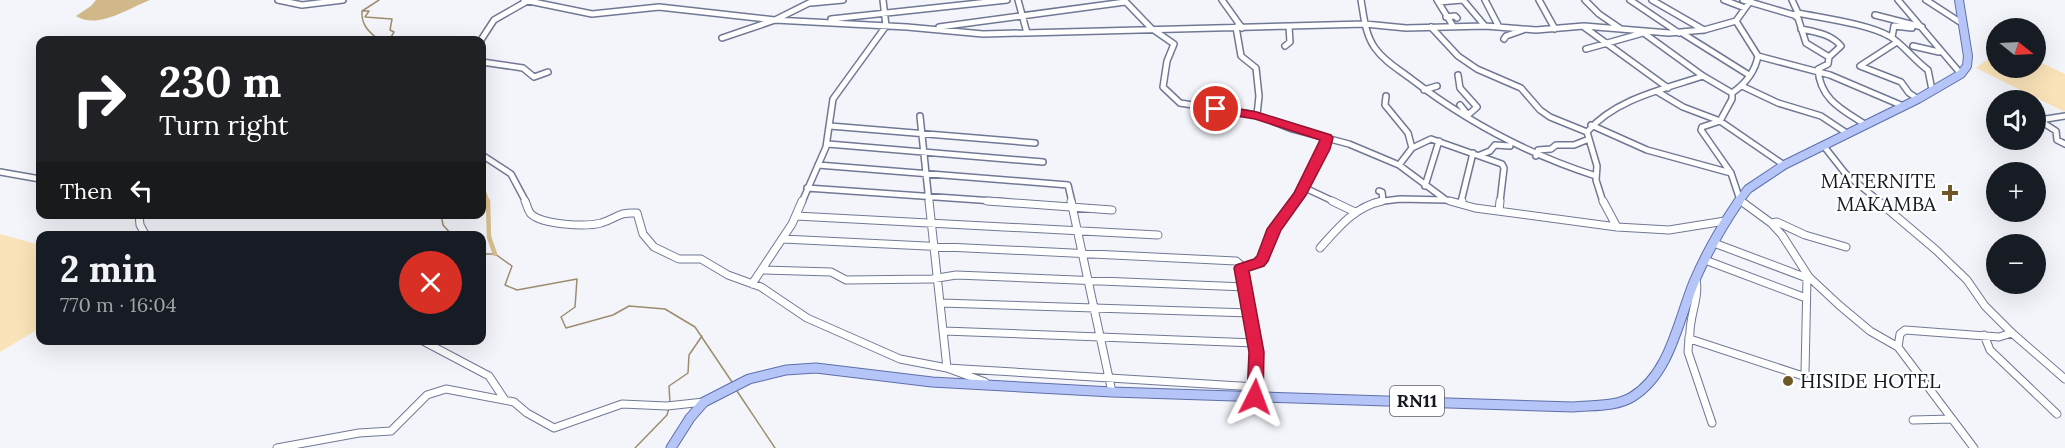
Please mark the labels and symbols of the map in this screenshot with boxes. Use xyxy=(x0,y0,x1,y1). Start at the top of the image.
north arrow xyxy=(1986,18,2046,78)
pin xyxy=(1190,83,1241,134)
place label: MATERNITE MAKAMBA xyxy=(1821,168,1936,216)
marker: MATERNITE MAKAMBA xyxy=(1941,184,1959,202)
position arrow xyxy=(1223,365,1287,429)
place label: HISIDE HOTEL xyxy=(1800,368,1941,393)
marker: HISIDE HOTEL xyxy=(1781,374,1795,388)
road number: RN11 xyxy=(1390,386,1444,416)

